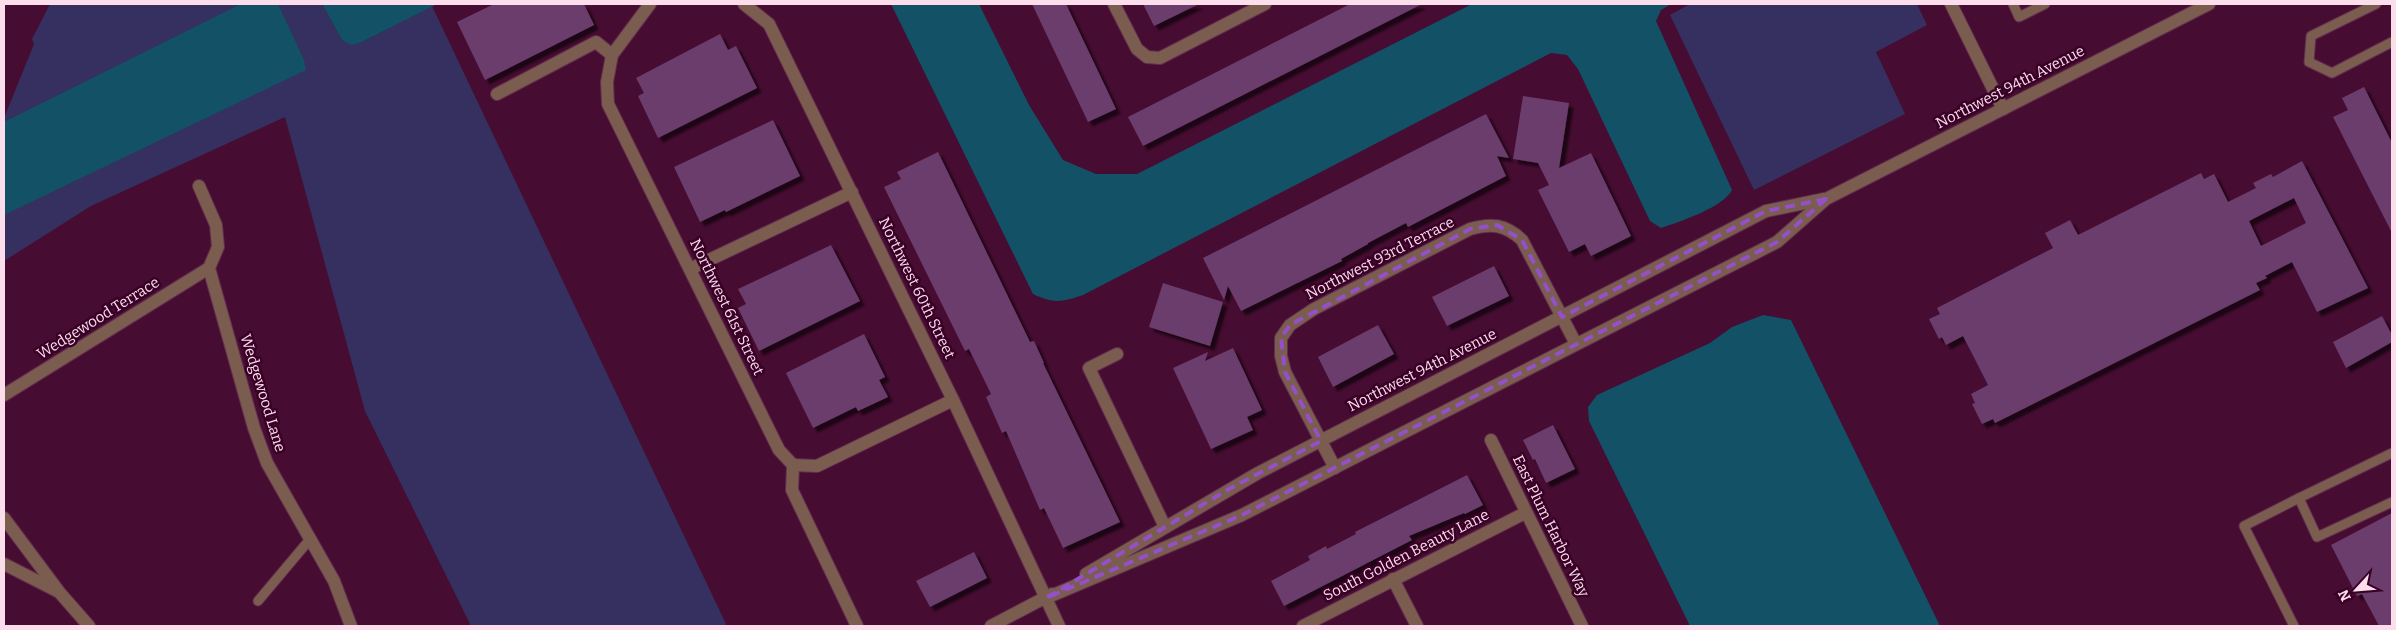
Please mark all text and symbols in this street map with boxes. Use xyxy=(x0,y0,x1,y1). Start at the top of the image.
street label: Northwest 94th Avenue xyxy=(1933,42,2087,132)
street label: Northwest 93rd Terrace xyxy=(1303,213,1457,303)
street label: Northwest 60th Street xyxy=(875,214,959,362)
street label: Northwest 61st Street xyxy=(686,236,768,379)
street label: Wedgewood Terrace xyxy=(33,273,163,363)
street label: Northwest 94th Avenue xyxy=(1345,325,1499,415)
street label: Wedgewood Lane xyxy=(237,332,289,454)
street label: East Plum Harbor Way xyxy=(1509,452,1593,600)
street label: South Golden Beauty Lane xyxy=(1320,505,1492,605)
north arrow xyxy=(2331,565,2381,615)
text: N xyxy=(2335,587,2355,604)

